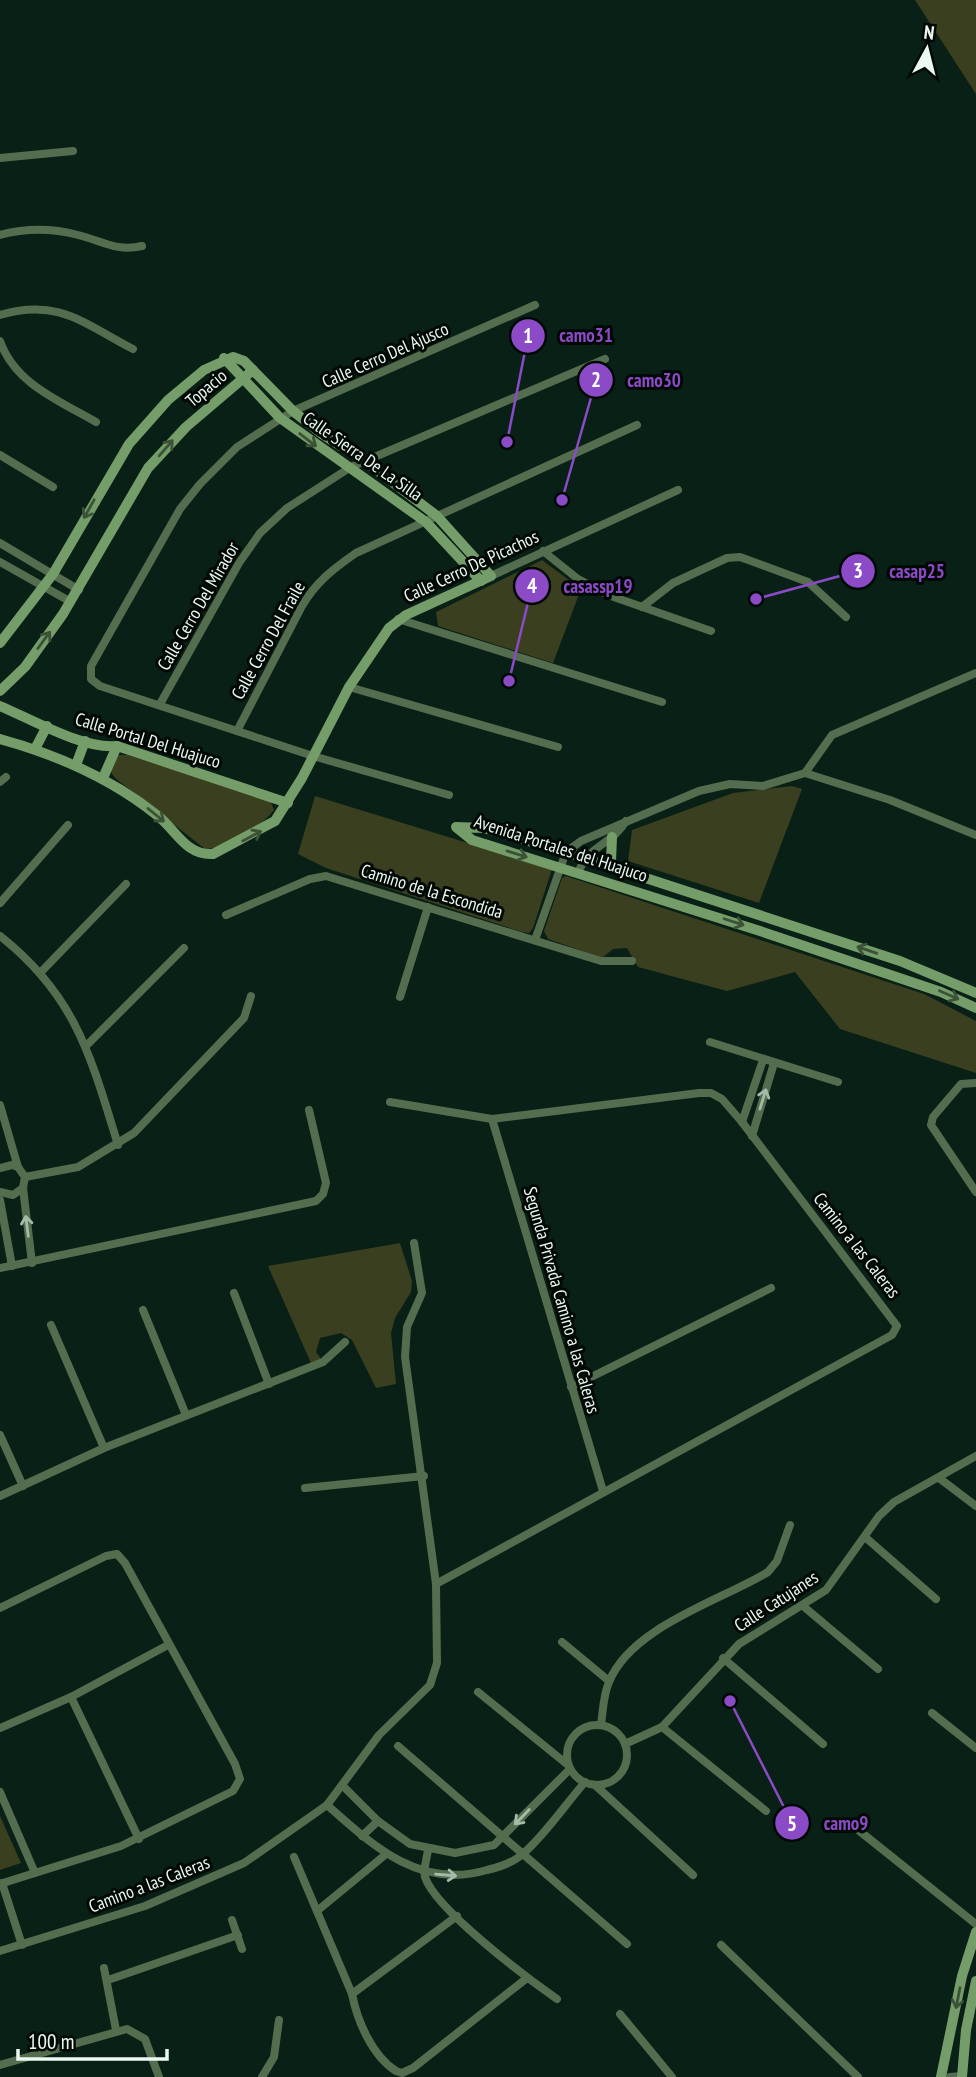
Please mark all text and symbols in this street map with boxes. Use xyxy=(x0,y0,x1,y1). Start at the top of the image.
north arrow xyxy=(892,14,962,84)
text: N xyxy=(923,20,936,45)
callout: camo31 xyxy=(510,316,627,356)
street label: Calle Cerro Del Ajusco xyxy=(318,317,452,393)
text: 1 xyxy=(523,322,533,349)
text: camo31 xyxy=(559,323,613,347)
callout: camo30 xyxy=(578,360,695,400)
street label: Topacio xyxy=(181,364,232,412)
text: 2 xyxy=(591,366,601,393)
text: camo30 xyxy=(627,368,681,392)
street label: Calle Sierra De La Silla xyxy=(299,406,427,506)
one-way arrow xyxy=(298,432,317,447)
one-way arrow xyxy=(158,439,174,457)
one-way arrow xyxy=(82,498,95,519)
street label: Calle Cerro De Picachos xyxy=(400,525,542,607)
street label: Calle Cerro Del Mirador xyxy=(152,538,244,674)
callout: casap25 xyxy=(840,551,959,591)
text: 3 xyxy=(853,557,863,584)
text: casap25 xyxy=(889,559,945,583)
callout: casassp19 xyxy=(515,566,647,606)
text: 4 xyxy=(527,572,537,599)
text: casassp19 xyxy=(564,574,632,598)
street label: Calle Cerro Del Fraile xyxy=(226,577,310,703)
one-way arrow xyxy=(37,631,52,649)
street label: Calle Portal Del Huajuco xyxy=(73,707,224,773)
one-way arrow xyxy=(147,807,165,823)
street label: Avenida Portales del Huajuco xyxy=(471,809,651,887)
one-way arrow xyxy=(241,828,262,842)
one-way arrow xyxy=(506,848,528,861)
street label: Camino de la Escondida xyxy=(358,859,506,923)
one-way arrow xyxy=(723,916,745,929)
one-way arrow xyxy=(856,943,878,956)
one-way arrow xyxy=(938,990,959,1003)
one-way arrow xyxy=(757,1089,770,1111)
street label: Segunda Privada Camino a las Caleras xyxy=(519,1184,605,1416)
street label: Camino a las Caleras xyxy=(809,1188,905,1302)
one-way arrow xyxy=(21,1215,34,1237)
street label: Calle Catujanes xyxy=(730,1565,822,1637)
callout: camo9 xyxy=(775,1803,882,1843)
one-way arrow xyxy=(514,1809,531,1826)
text: 5 xyxy=(787,1810,797,1837)
text: camo9 xyxy=(824,1811,868,1835)
street label: Camino a las Caleras xyxy=(85,1850,213,1918)
one-way arrow xyxy=(434,1869,457,1882)
one-way arrow xyxy=(950,1986,964,2009)
scale bar xyxy=(18,2018,166,2062)
text: 100 m xyxy=(28,2028,74,2055)

